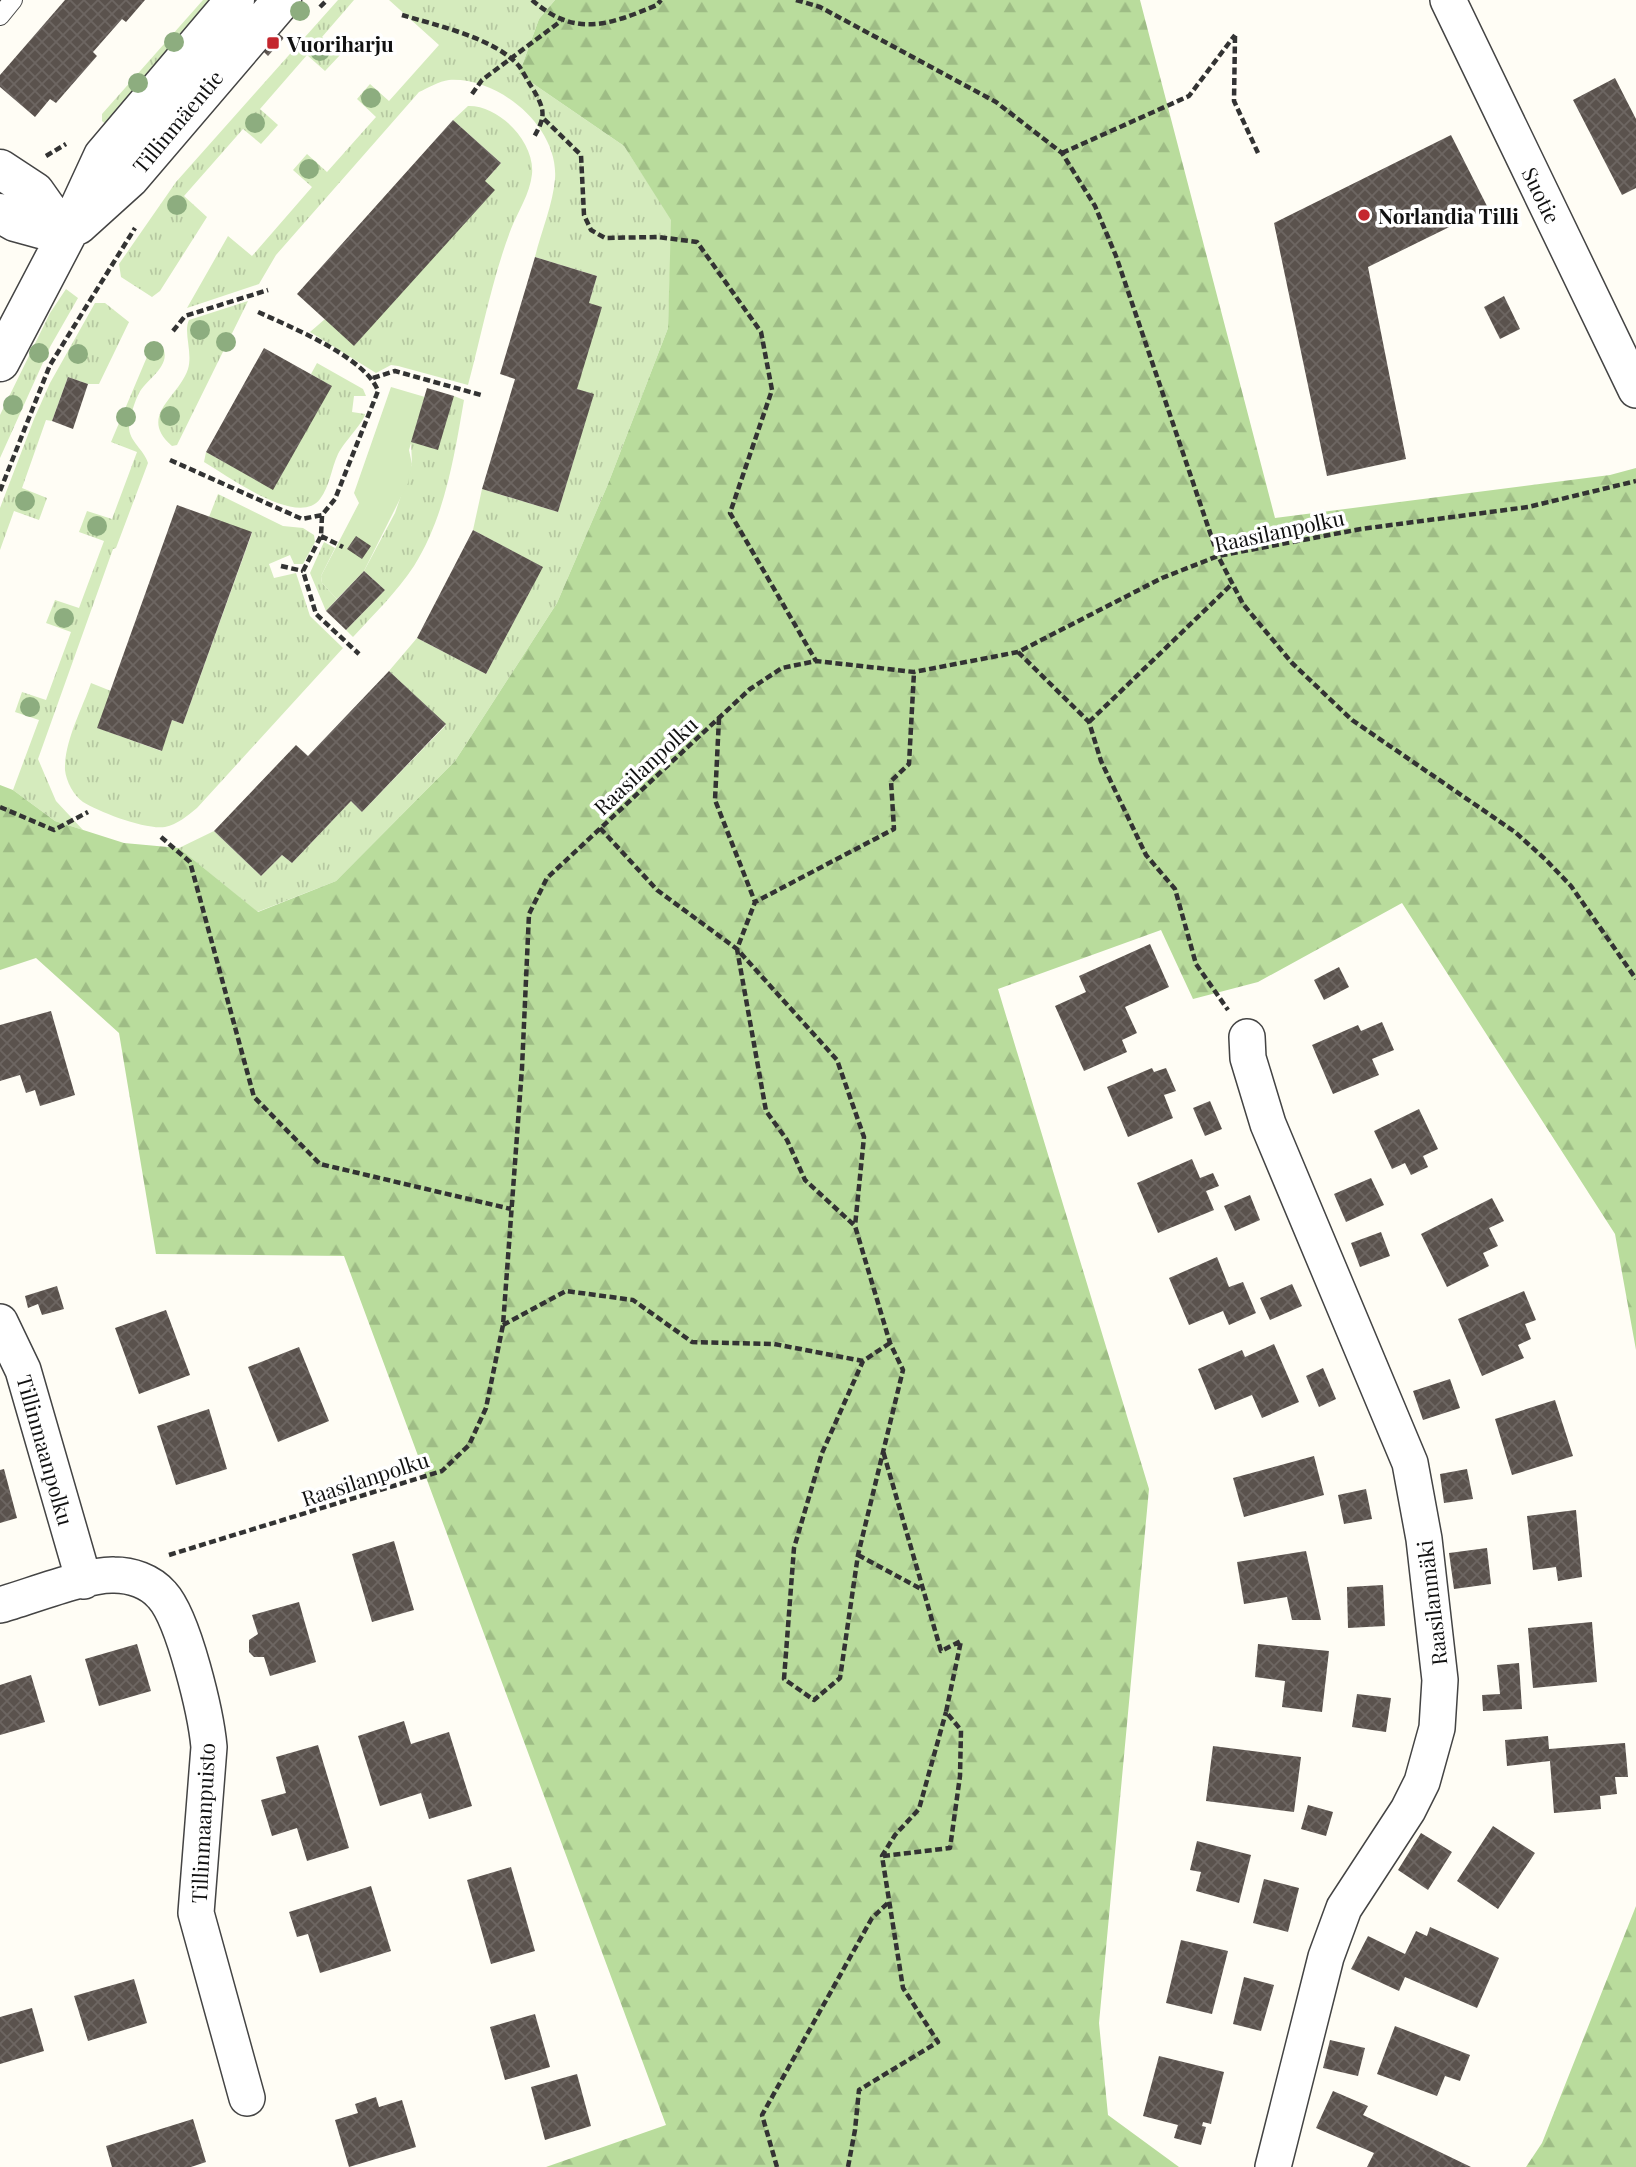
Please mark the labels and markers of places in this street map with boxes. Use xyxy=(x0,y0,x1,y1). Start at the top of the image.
place label: Vuoriharju xyxy=(286,29,394,57)
marker: Vuoriharju xyxy=(265,35,281,51)
place label: Norlandia Tilli xyxy=(1378,201,1519,229)
marker: Norlandia Tilli xyxy=(1356,207,1372,223)

